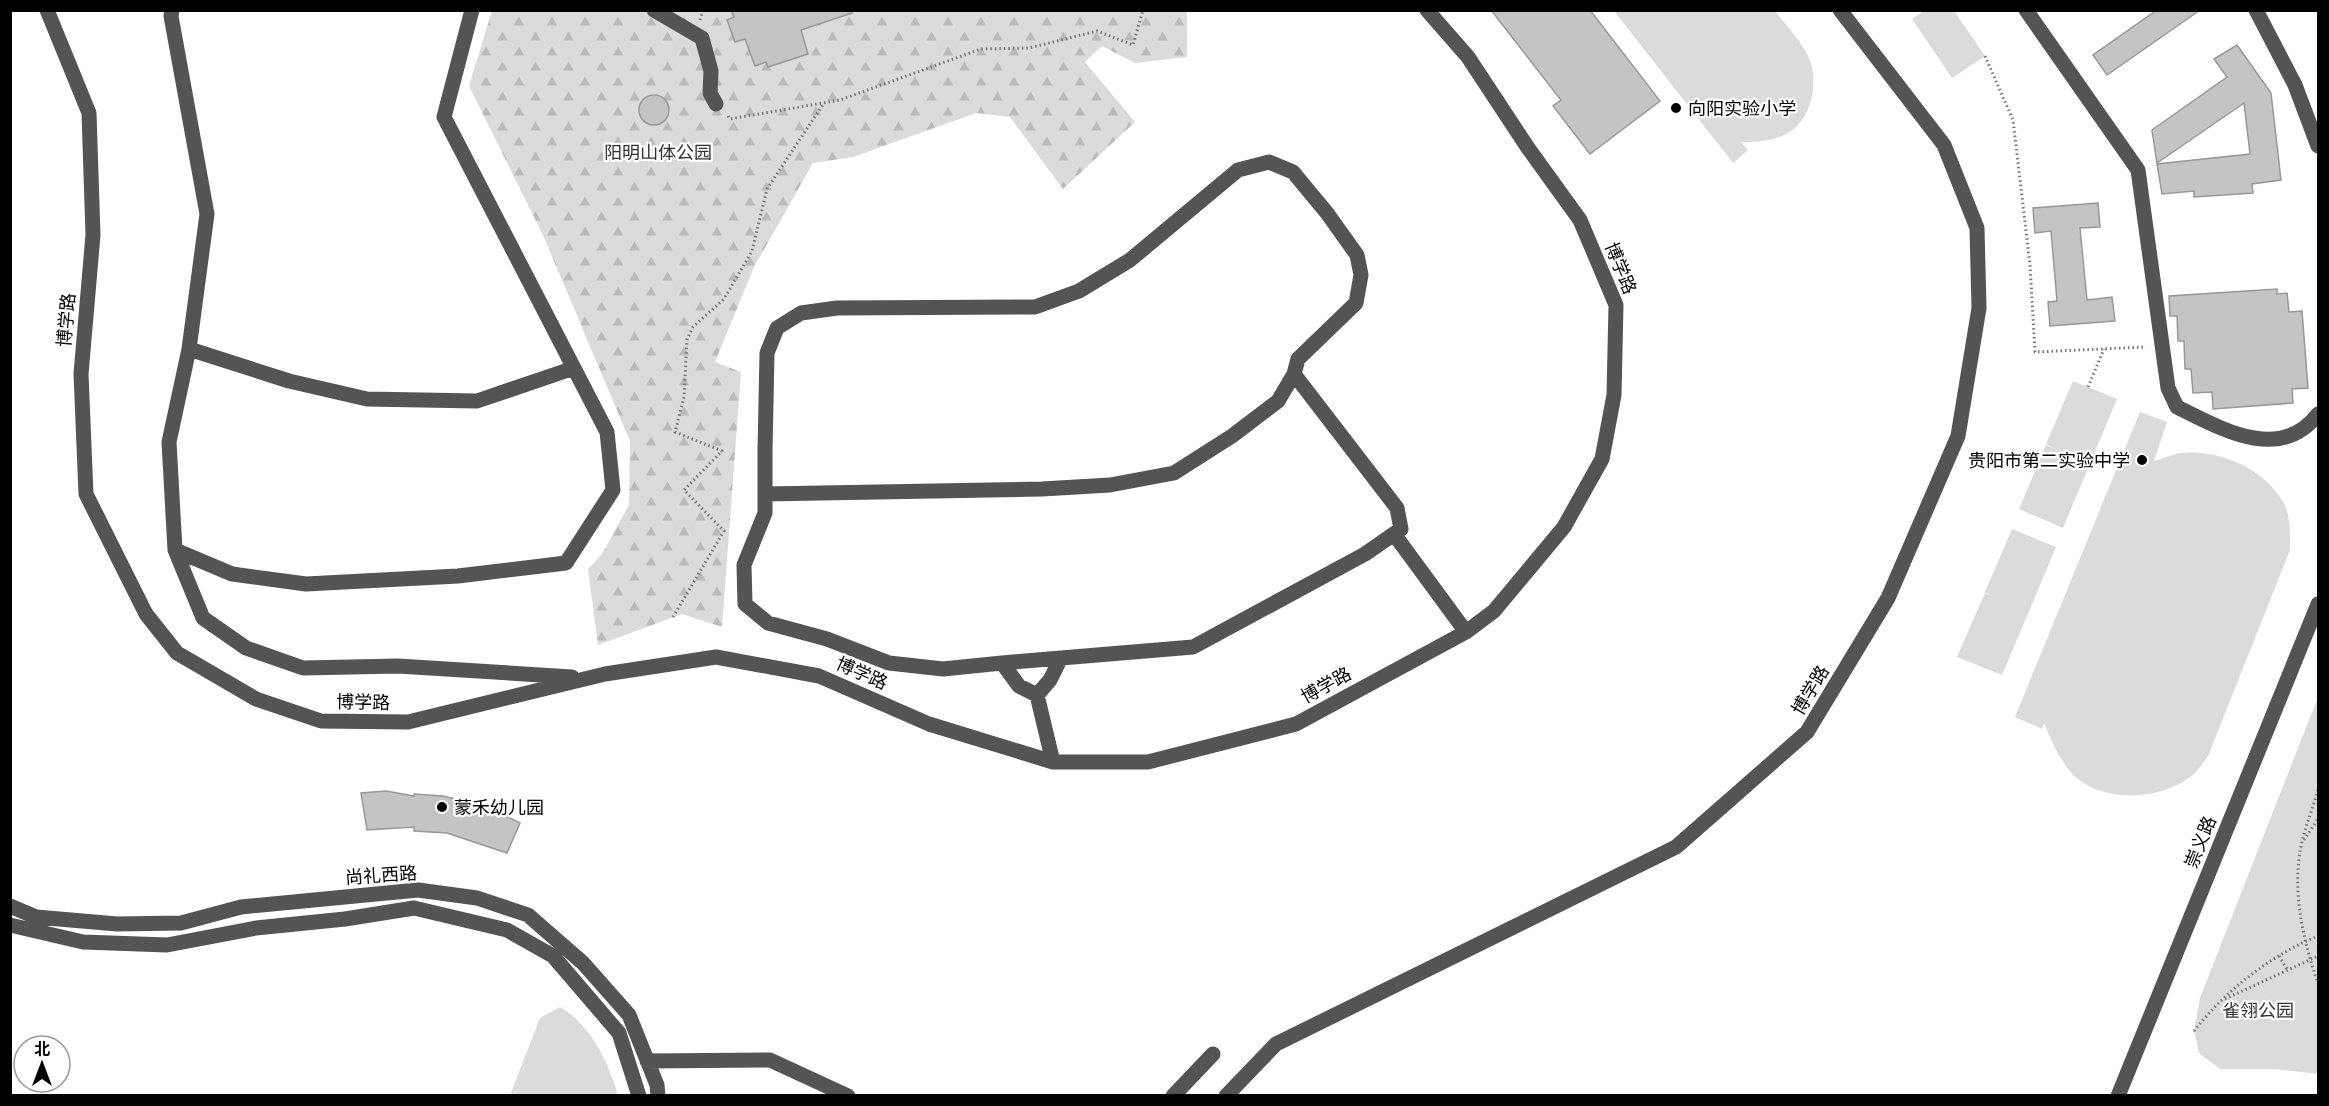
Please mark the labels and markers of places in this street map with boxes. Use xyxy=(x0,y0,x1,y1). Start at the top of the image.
place label: 向阳实验小学 xyxy=(1688,98,1796,119)
marker: 向阳实验小学 xyxy=(1669,101,1683,115)
place label: 贵阳市第二实验中学 xyxy=(1968,450,2130,471)
marker: 贵阳市第二实验中学 xyxy=(2135,453,2149,467)
place label: 蒙禾幼儿园 xyxy=(454,797,544,818)
marker: 蒙禾幼儿园 xyxy=(435,800,449,814)

